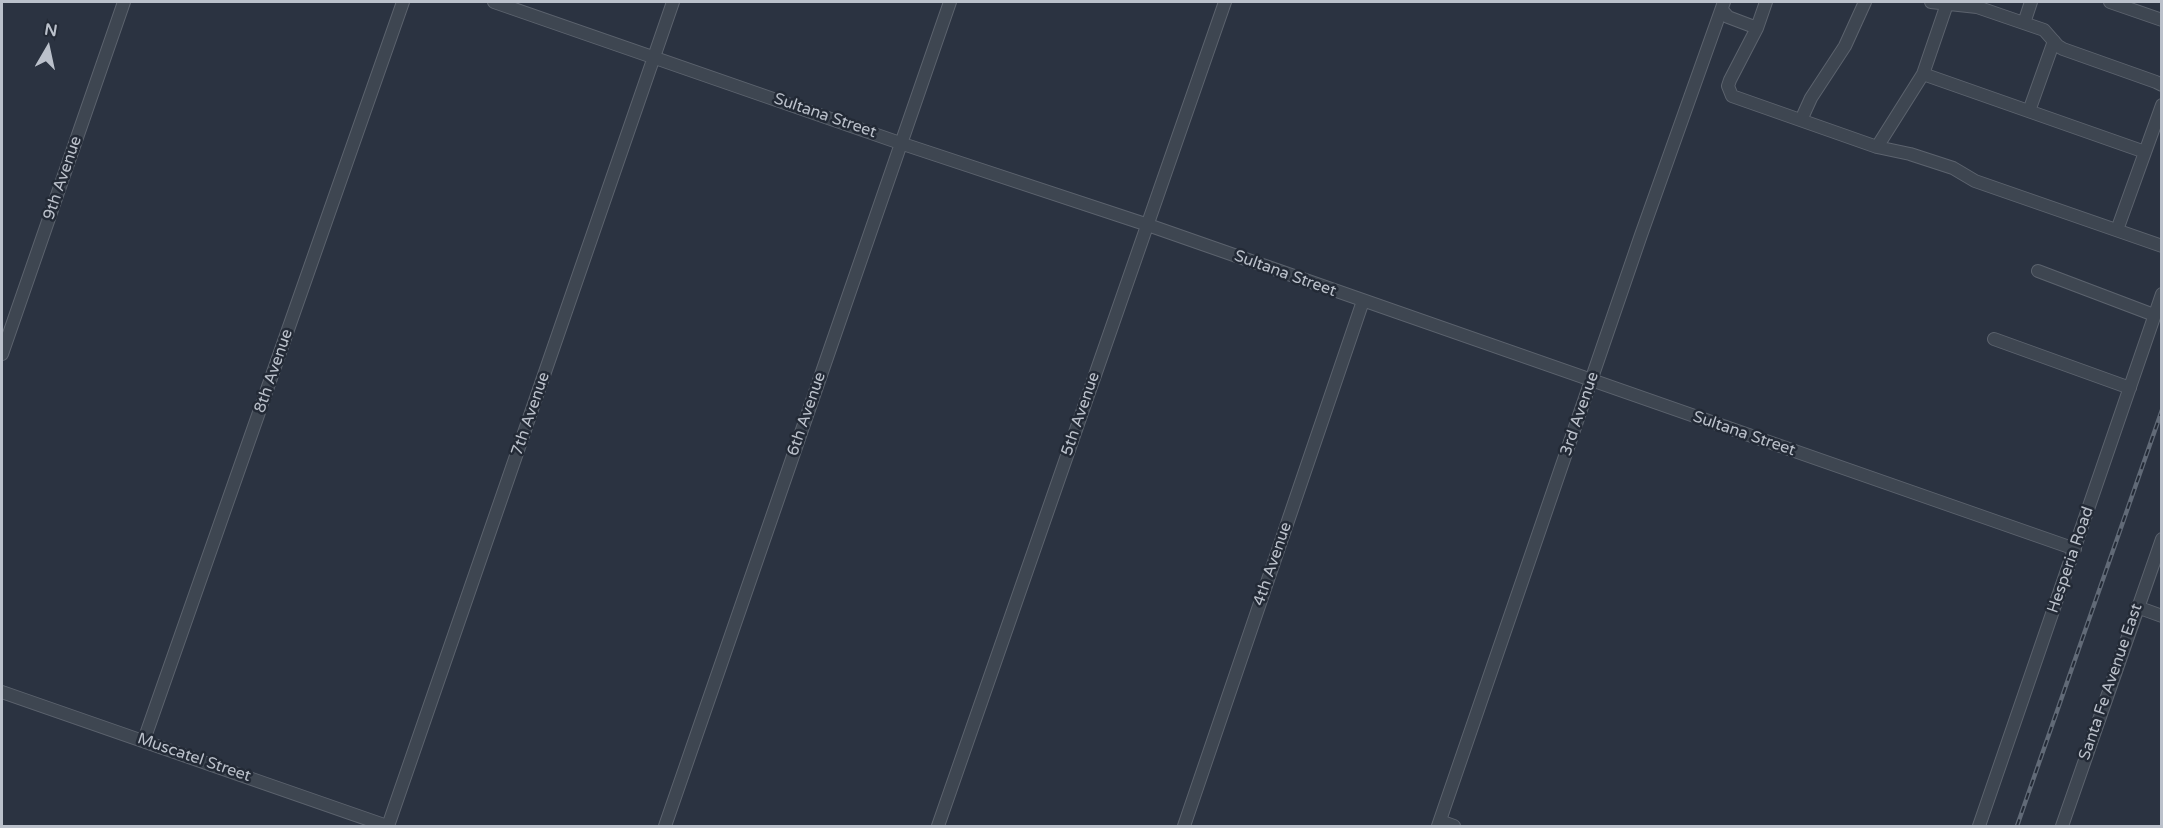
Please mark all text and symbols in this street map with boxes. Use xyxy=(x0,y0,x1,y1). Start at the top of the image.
north arrow xyxy=(18,18,78,78)
text: N xyxy=(43,19,59,41)
street label: Sultana Street xyxy=(771,89,879,143)
street label: 9th Avenue xyxy=(40,134,86,222)
street label: Sultana Street xyxy=(1231,247,1339,301)
street label: 8th Avenue xyxy=(251,327,297,415)
street label: 7th Avenue xyxy=(508,370,554,458)
street label: 6th Avenue xyxy=(784,370,830,458)
street label: 5th Avenue xyxy=(1058,370,1104,458)
street label: 3rd Avenue xyxy=(1557,370,1603,458)
street label: Sultana Street xyxy=(1690,407,1798,461)
street label: Hesperia Road xyxy=(2044,504,2098,616)
street label: 4th Avenue xyxy=(1250,520,1296,608)
street label: Santa Fe Avenue East xyxy=(2075,601,2147,763)
street label: Muscatel Street xyxy=(135,730,253,786)

